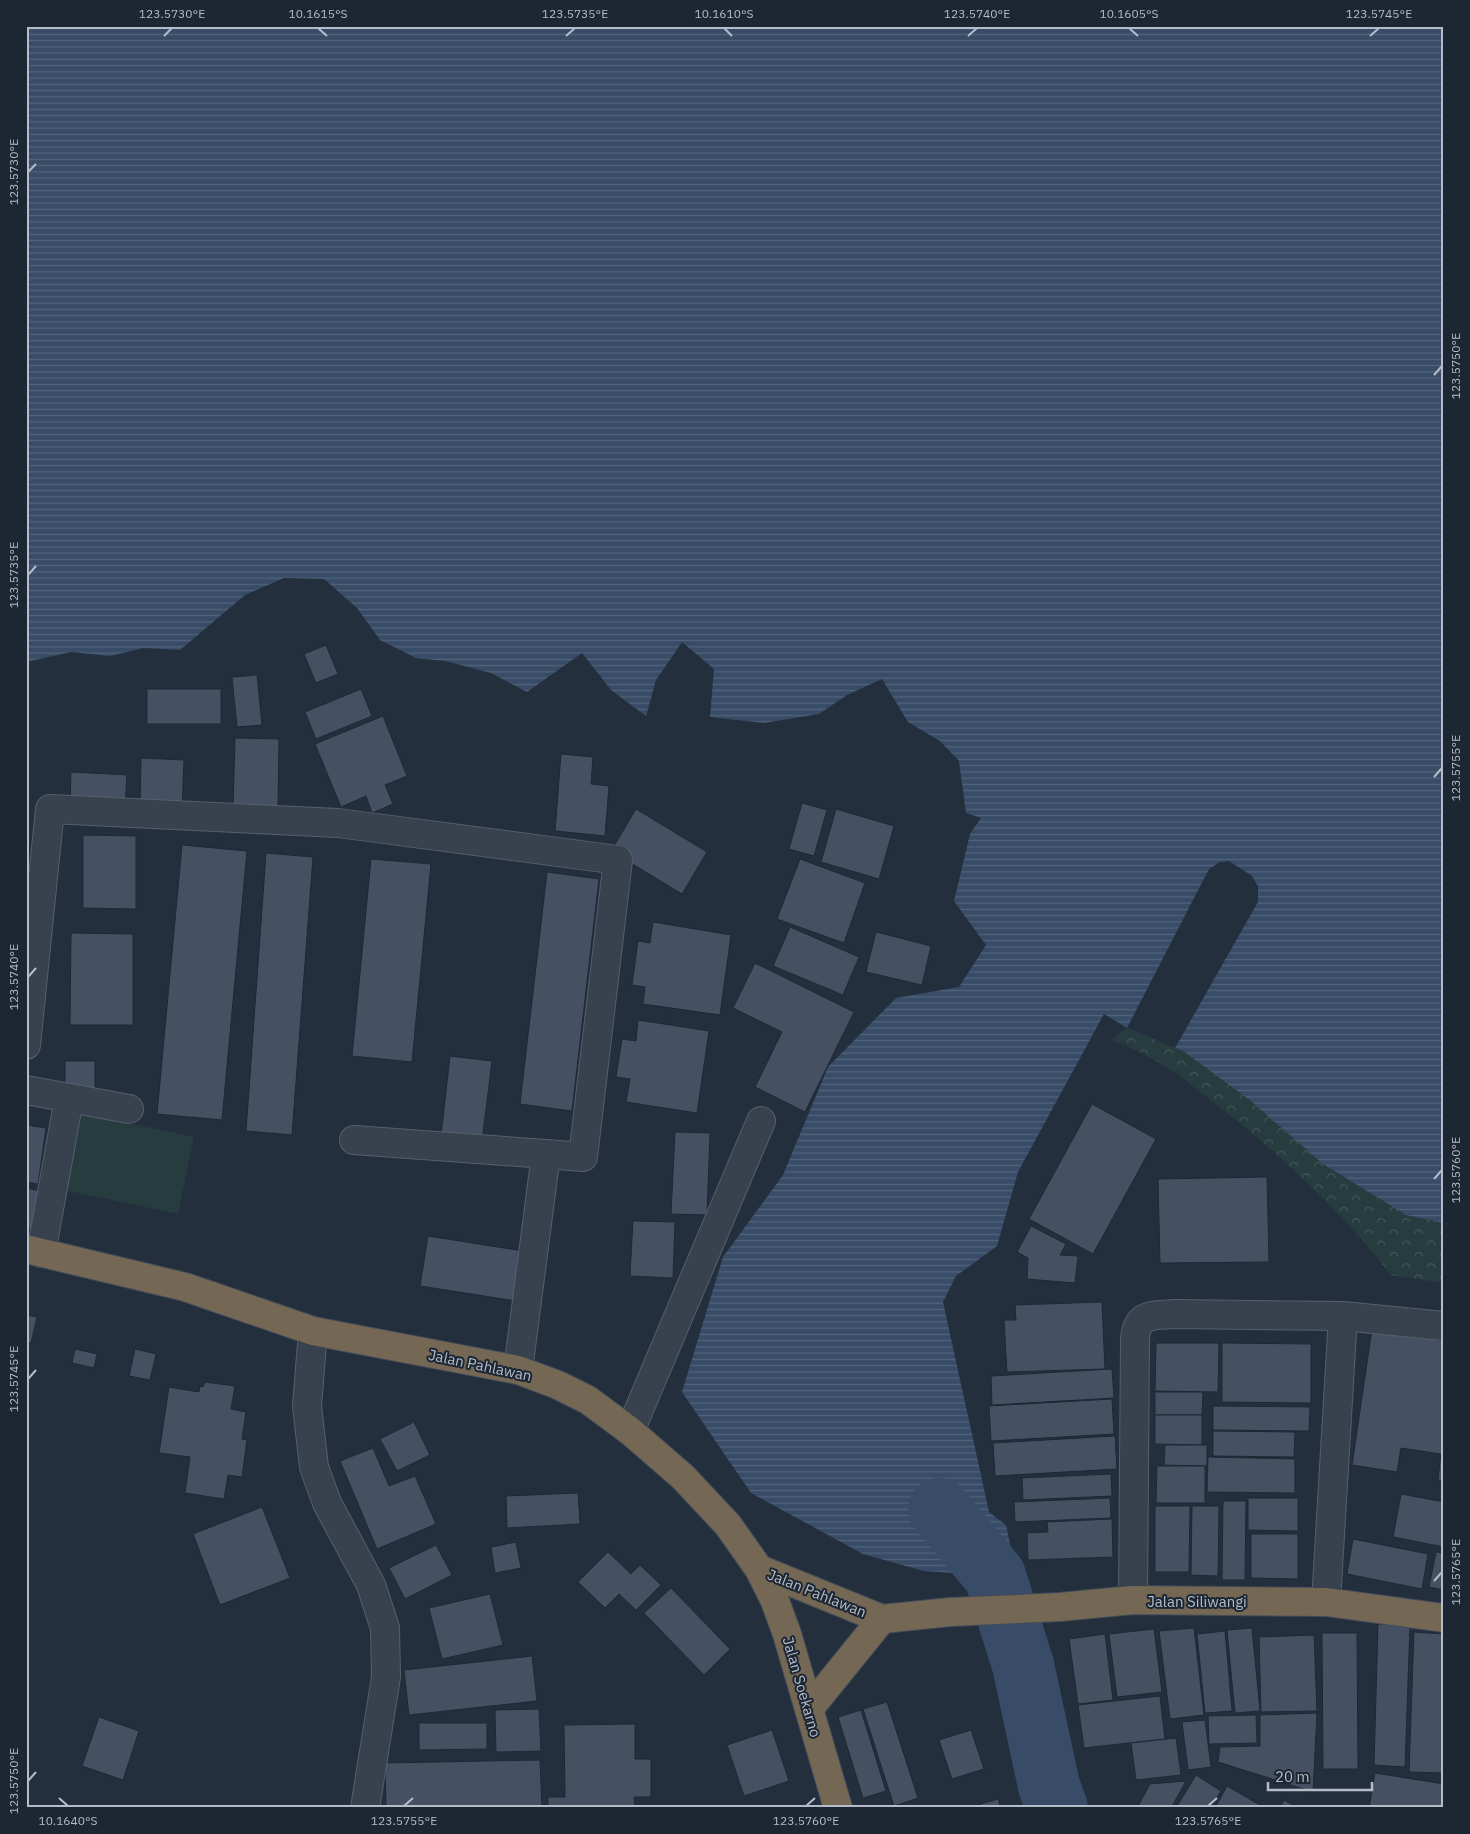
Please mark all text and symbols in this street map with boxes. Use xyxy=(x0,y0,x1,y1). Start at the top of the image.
text: 123.5730°E xyxy=(139,6,205,21)
text: 10.1615°S xyxy=(288,6,348,21)
text: 123.5735°E xyxy=(542,6,608,21)
text: 10.1610°S xyxy=(694,6,754,21)
text: 123.5740°E xyxy=(944,6,1010,21)
text: 10.1605°S xyxy=(1099,6,1159,21)
text: 123.5745°E xyxy=(1346,6,1412,21)
text: 123.5730°E xyxy=(6,139,21,205)
text: 123.5750°E xyxy=(1448,333,1463,399)
text: 123.5735°E xyxy=(6,542,21,608)
text: 123.5755°E xyxy=(1448,735,1463,801)
text: 123.5740°E xyxy=(6,944,21,1010)
text: 123.5760°E xyxy=(1448,1137,1463,1203)
street label: Jalan Pahlawan xyxy=(427,1345,533,1385)
text: 123.5745°E xyxy=(6,1346,21,1412)
text: 123.5765°E xyxy=(1448,1539,1463,1605)
street label: Jalan Pahlawan xyxy=(765,1564,869,1622)
street label: Jalan Siliwangi xyxy=(1147,1592,1247,1611)
street label: Jalan Soekarno xyxy=(779,1635,825,1739)
text: 123.5750°E xyxy=(6,1748,21,1814)
scale bar xyxy=(1268,1759,1371,1791)
text: 20 m xyxy=(1275,1767,1310,1786)
text: 10.1640°S xyxy=(38,1813,98,1828)
text: 123.5755°E xyxy=(371,1813,437,1828)
text: 123.5760°E xyxy=(773,1813,839,1828)
text: 123.5765°E xyxy=(1175,1813,1241,1828)

